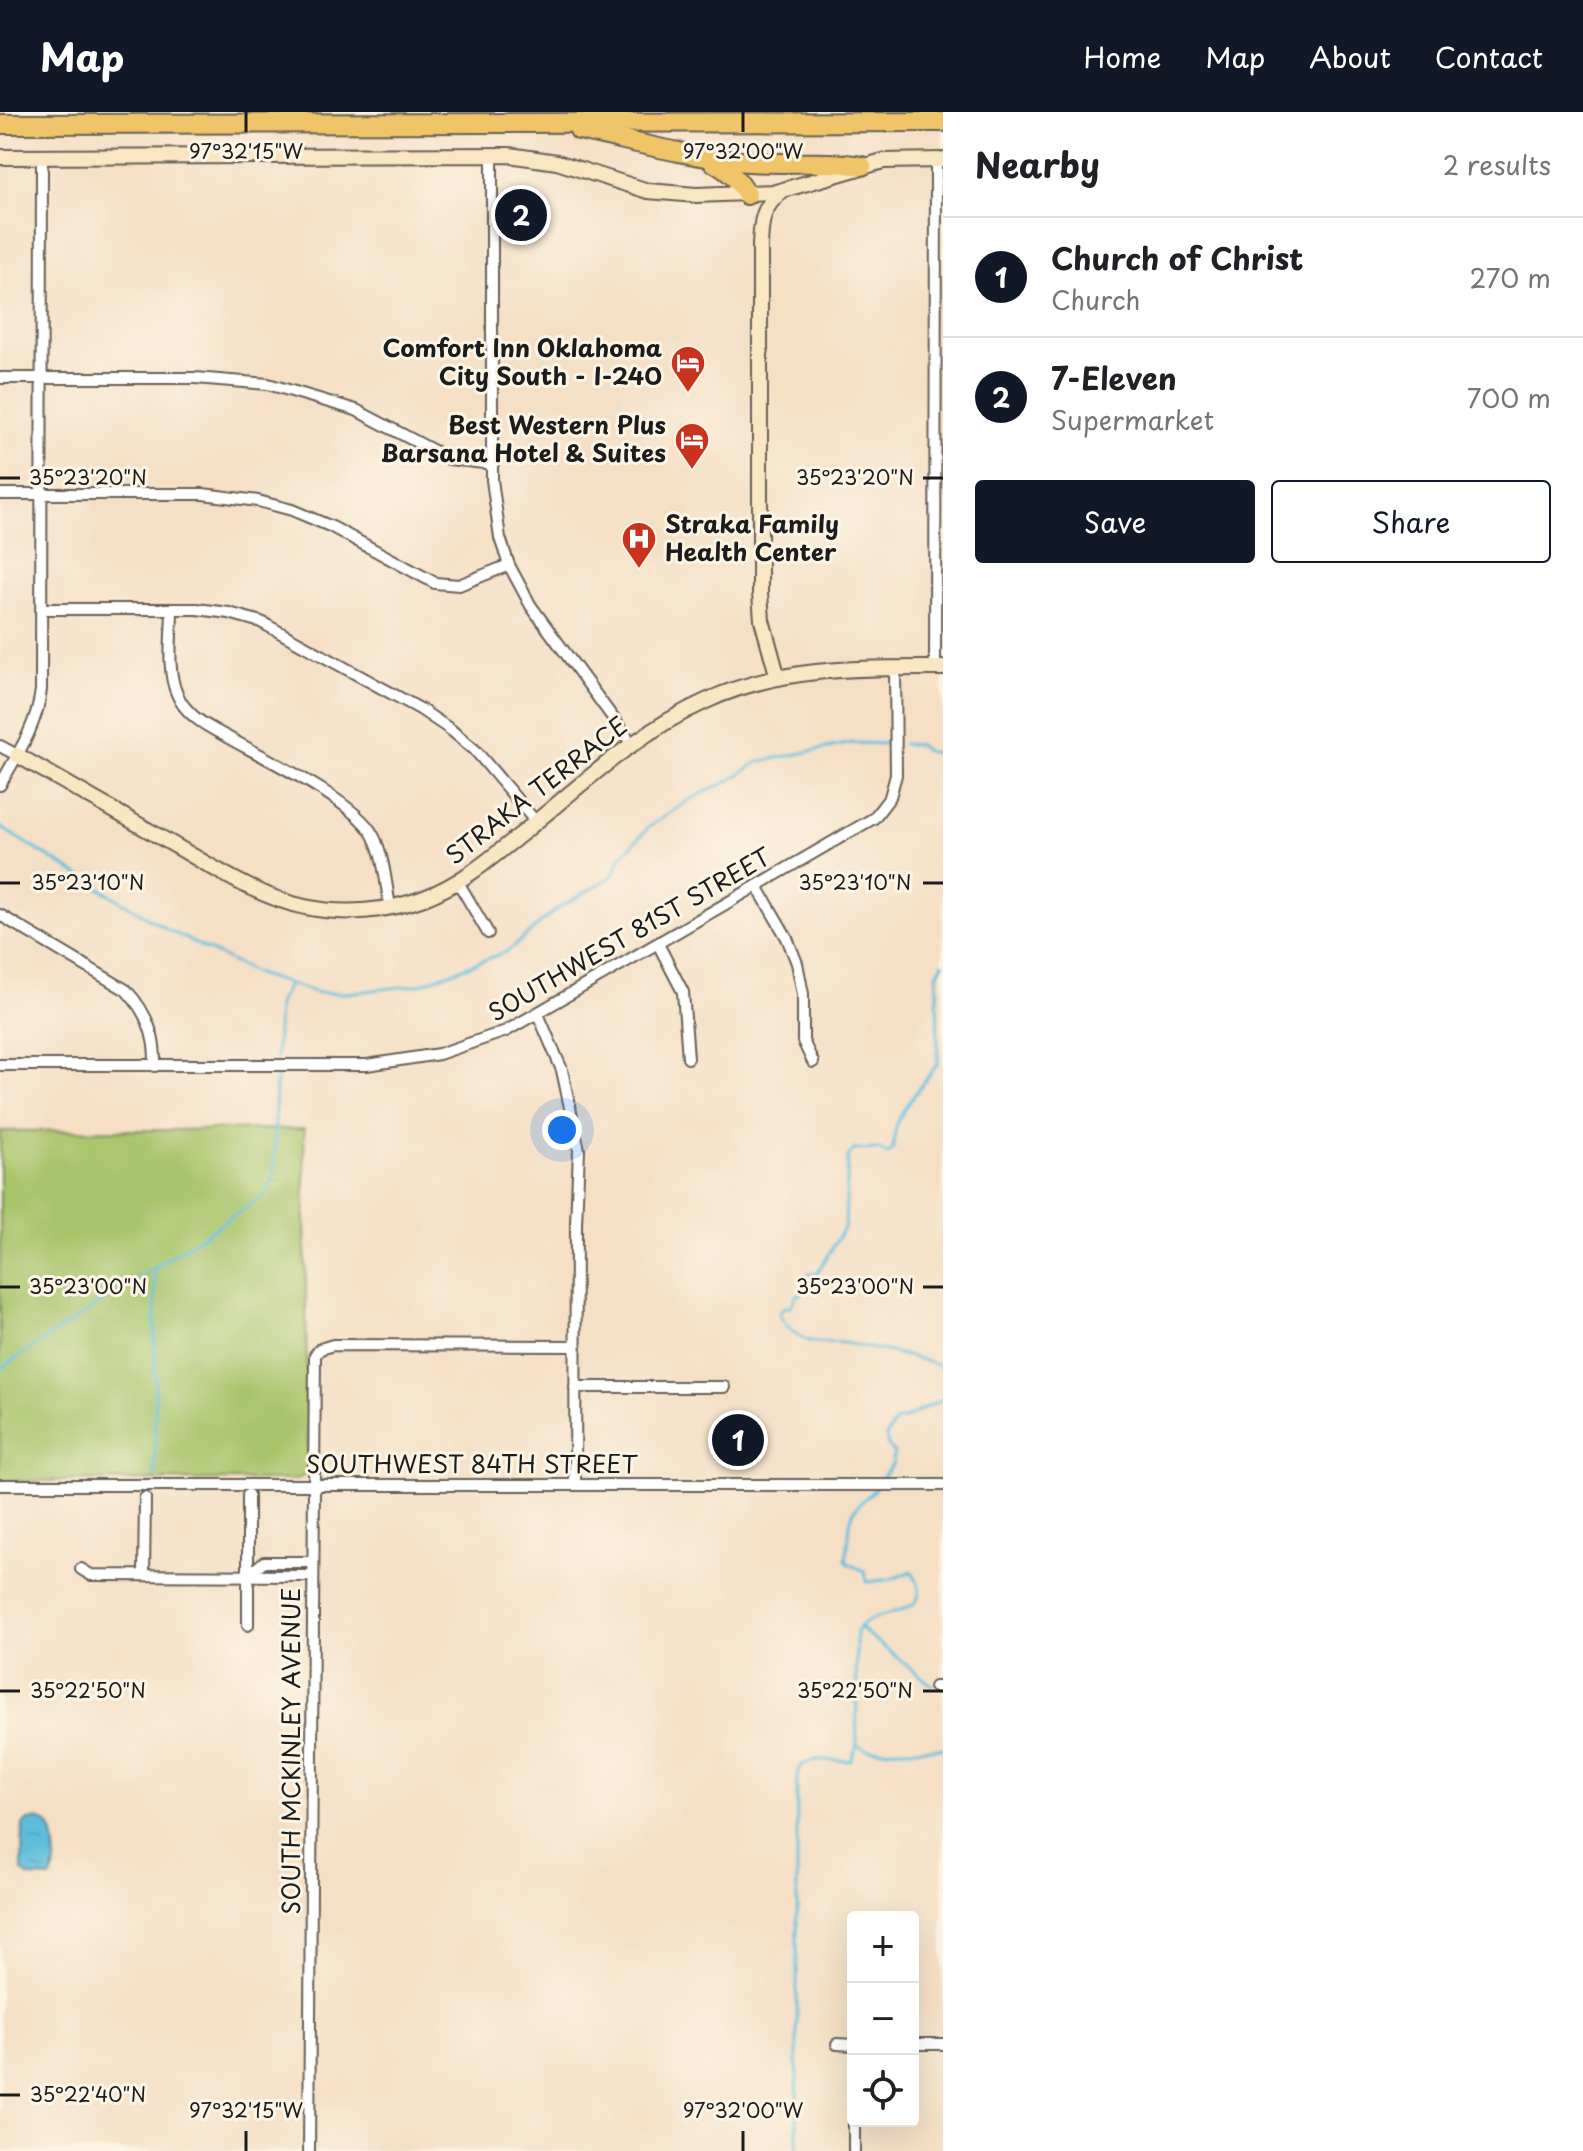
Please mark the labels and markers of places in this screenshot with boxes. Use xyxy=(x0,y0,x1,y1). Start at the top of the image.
pin: 2 xyxy=(495,185,547,245)
place label: Comfort Inn Oklahoma City South - I-240 xyxy=(382,329,663,393)
hotel icon: Comfort Inn Oklahoma City South - I-240 xyxy=(669,344,707,394)
place label: Best Western Plus Barsana Hotel & Suites xyxy=(381,406,666,470)
hotel icon: Best Western Plus Barsana Hotel & Suites xyxy=(673,421,711,471)
place label: Straka Family Health Center xyxy=(665,505,839,569)
hospital icon: Straka Family Health Center xyxy=(620,520,658,570)
pin: 1 xyxy=(712,1410,764,1470)

